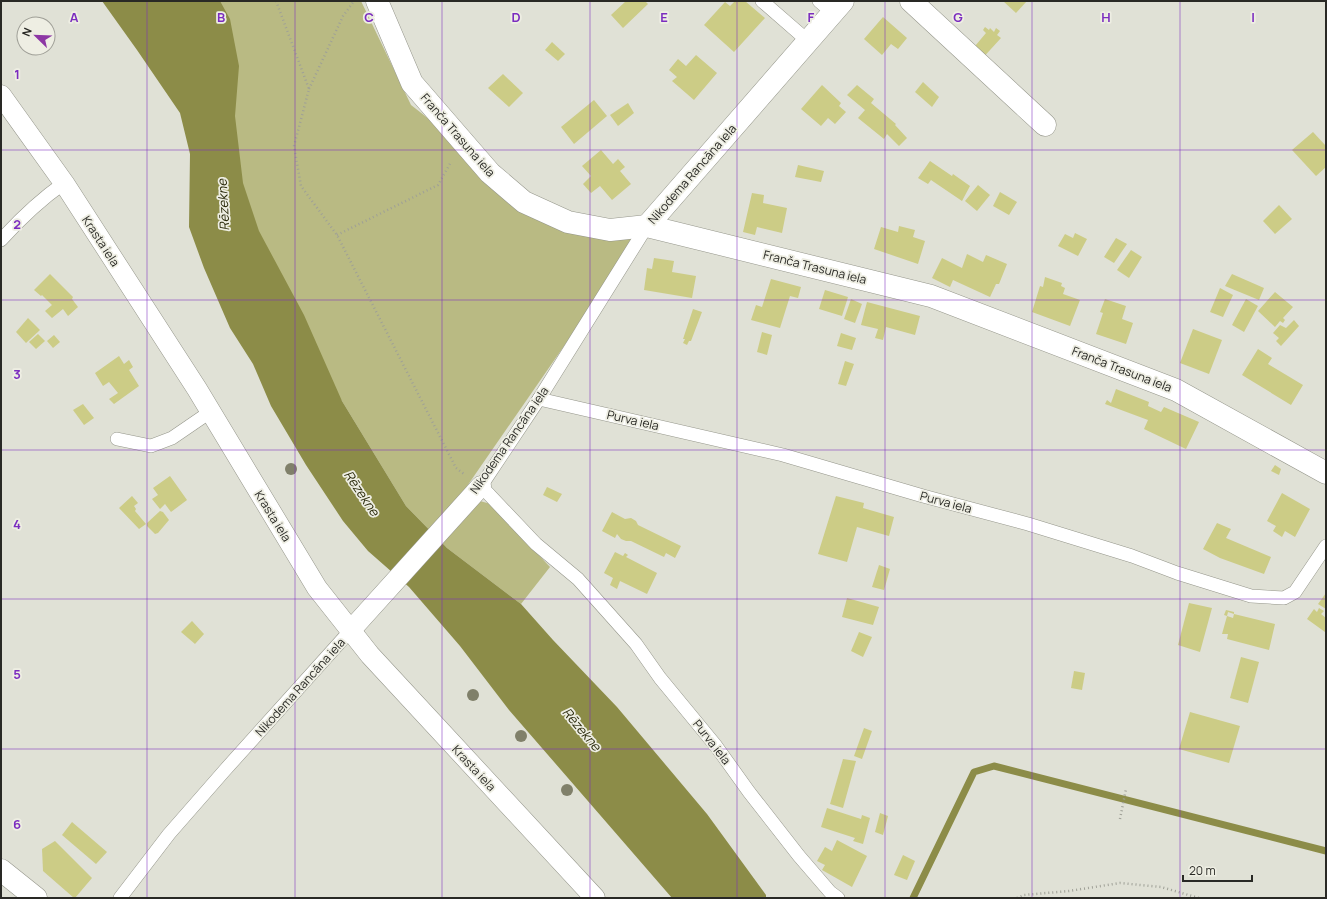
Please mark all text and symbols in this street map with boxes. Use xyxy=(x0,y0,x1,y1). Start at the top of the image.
text: A xyxy=(70,8,79,26)
text: B xyxy=(217,8,225,26)
text: C xyxy=(364,8,374,26)
text: D xyxy=(511,8,521,26)
text: E xyxy=(660,8,668,26)
text: F xyxy=(808,8,815,26)
text: G xyxy=(953,8,963,26)
text: H xyxy=(1101,8,1111,26)
text: I xyxy=(1251,8,1255,26)
north arrow xyxy=(16,16,56,56)
text: N xyxy=(18,25,35,38)
text: 1 xyxy=(14,65,20,83)
street label: Franča Trasuna iela xyxy=(417,90,499,180)
street label: Nikodema Rancāna iela xyxy=(644,120,740,228)
water label: Rēzekne xyxy=(213,177,233,231)
street label: Krasta iela xyxy=(78,212,124,270)
text: 2 xyxy=(13,215,21,233)
street label: Franča Trasuna iela xyxy=(762,246,868,288)
street label: Franča Trasuna iela xyxy=(1070,342,1174,396)
text: 3 xyxy=(13,365,21,383)
street label: Nikodema Rancāna iela xyxy=(466,383,552,497)
street label: Purva iela xyxy=(605,406,661,434)
water label: Rēzekne xyxy=(340,467,385,521)
street label: Krasta iela xyxy=(251,487,295,545)
street label: Purva iela xyxy=(918,487,974,517)
text: 4 xyxy=(13,515,21,533)
street label: Nikodema Rancāna iela xyxy=(251,634,349,740)
text: 5 xyxy=(13,665,21,683)
water label: Rēzekne xyxy=(559,703,606,756)
street label: Purva iela xyxy=(689,716,735,768)
street label: Krasta iela xyxy=(448,741,500,795)
text: 6 xyxy=(13,815,21,833)
scale bar xyxy=(1183,857,1252,883)
text: 20 m xyxy=(1189,862,1216,879)

